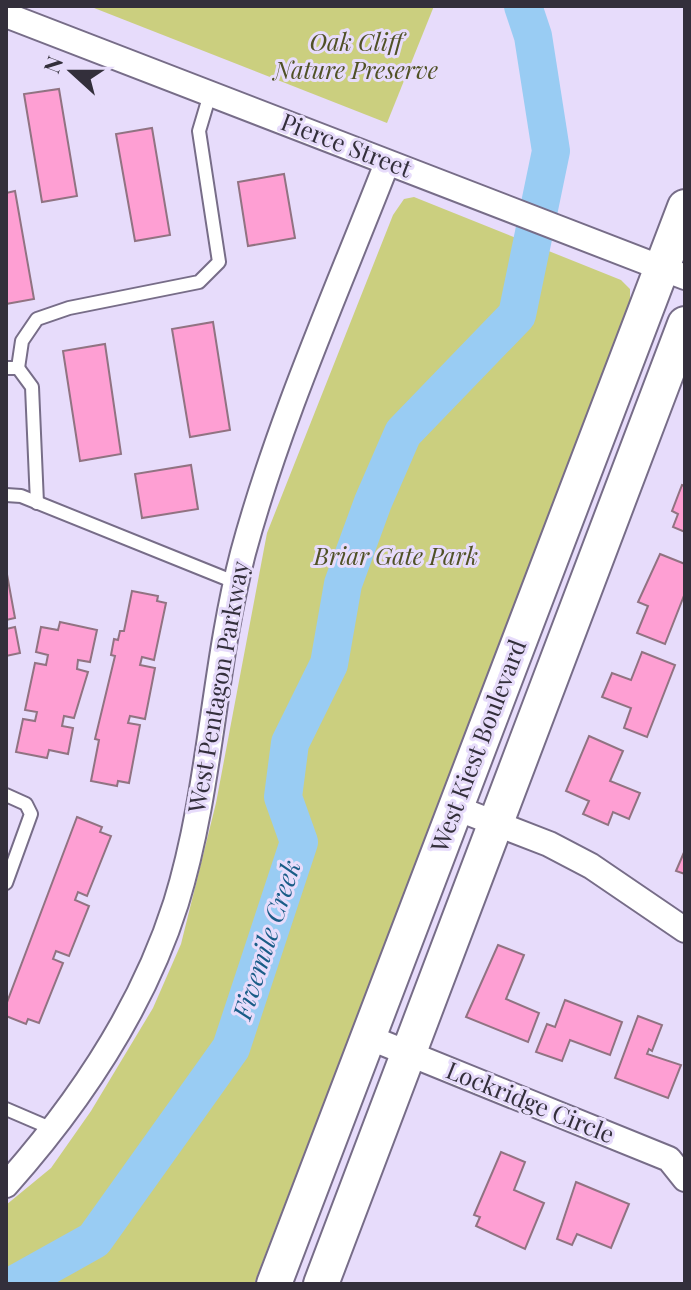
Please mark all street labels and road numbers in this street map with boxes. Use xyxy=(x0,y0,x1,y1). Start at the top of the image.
street label: Pierce Street xyxy=(277,105,417,184)
street label: West Pentagon Parkway xyxy=(179,558,255,816)
street label: West Kiest Boulevard xyxy=(422,634,532,857)
street label: Lockridge Circle xyxy=(442,1053,620,1149)

